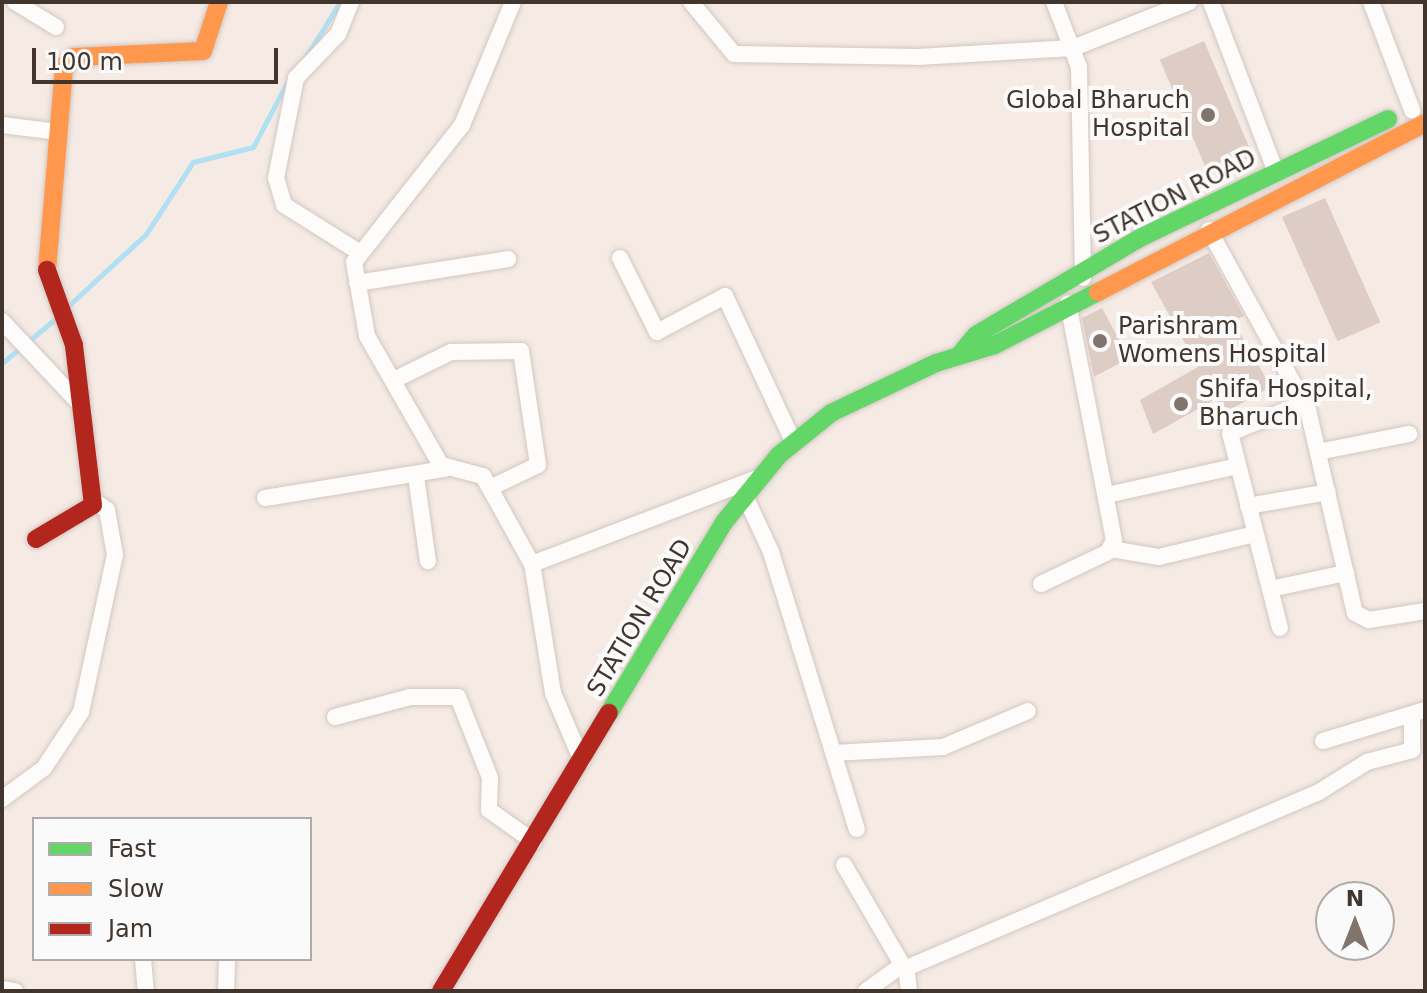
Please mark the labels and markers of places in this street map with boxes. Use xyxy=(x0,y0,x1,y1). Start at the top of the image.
place label: Global Bharuch Hospital xyxy=(1006,87,1190,143)
marker: Global Bharuch Hospital xyxy=(1197,104,1219,126)
place label: Parishram Womens Hospital xyxy=(1118,313,1326,369)
marker: Parishram Womens Hospital xyxy=(1089,330,1111,352)
place label: Shifa Hospital, Bharuch xyxy=(1199,376,1372,432)
marker: Shifa Hospital, Bharuch xyxy=(1170,393,1192,415)

